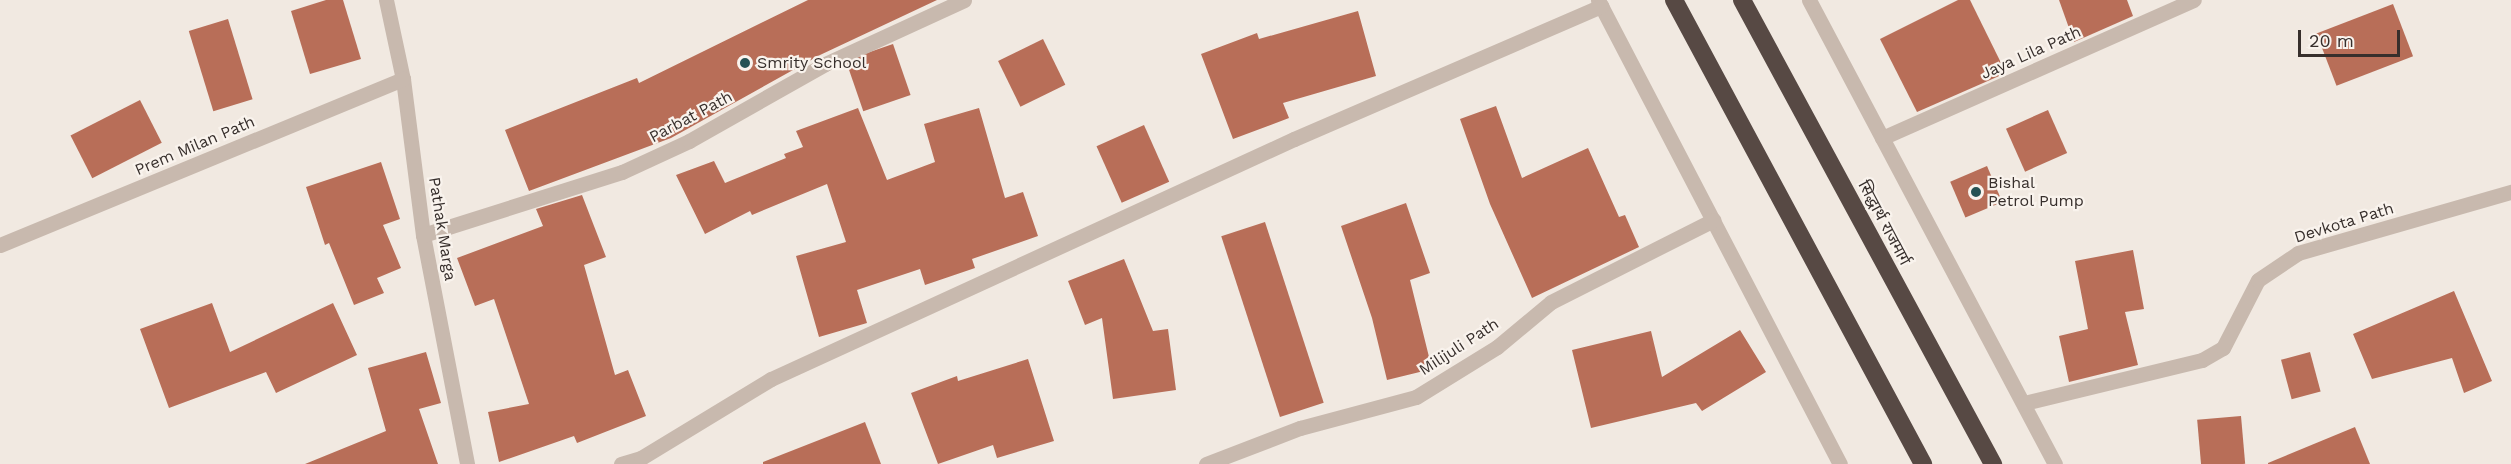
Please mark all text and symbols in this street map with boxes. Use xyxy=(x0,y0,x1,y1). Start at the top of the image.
scale bar xyxy=(2301,18,2403,56)
street label: Jaya Lila Path xyxy=(1978,22,2084,84)
text: 20 m xyxy=(2309,30,2354,51)
place label: Smrity School xyxy=(757,53,867,73)
marker: Smrity School xyxy=(738,56,752,70)
street label: Parbat Path xyxy=(646,87,736,147)
street label: Prem Milan Path xyxy=(132,112,258,180)
place label: Bishal Petrol Pump xyxy=(1988,173,2084,211)
street label: Pathak Marga xyxy=(424,176,460,282)
street label: सिद्धार्थ राजमार्ग xyxy=(1854,178,1914,268)
marker: Bishal Petrol Pump xyxy=(1969,185,1983,199)
street label: Devkota Path xyxy=(2292,199,2396,247)
street label: Milijuli Path xyxy=(1416,314,1502,380)

